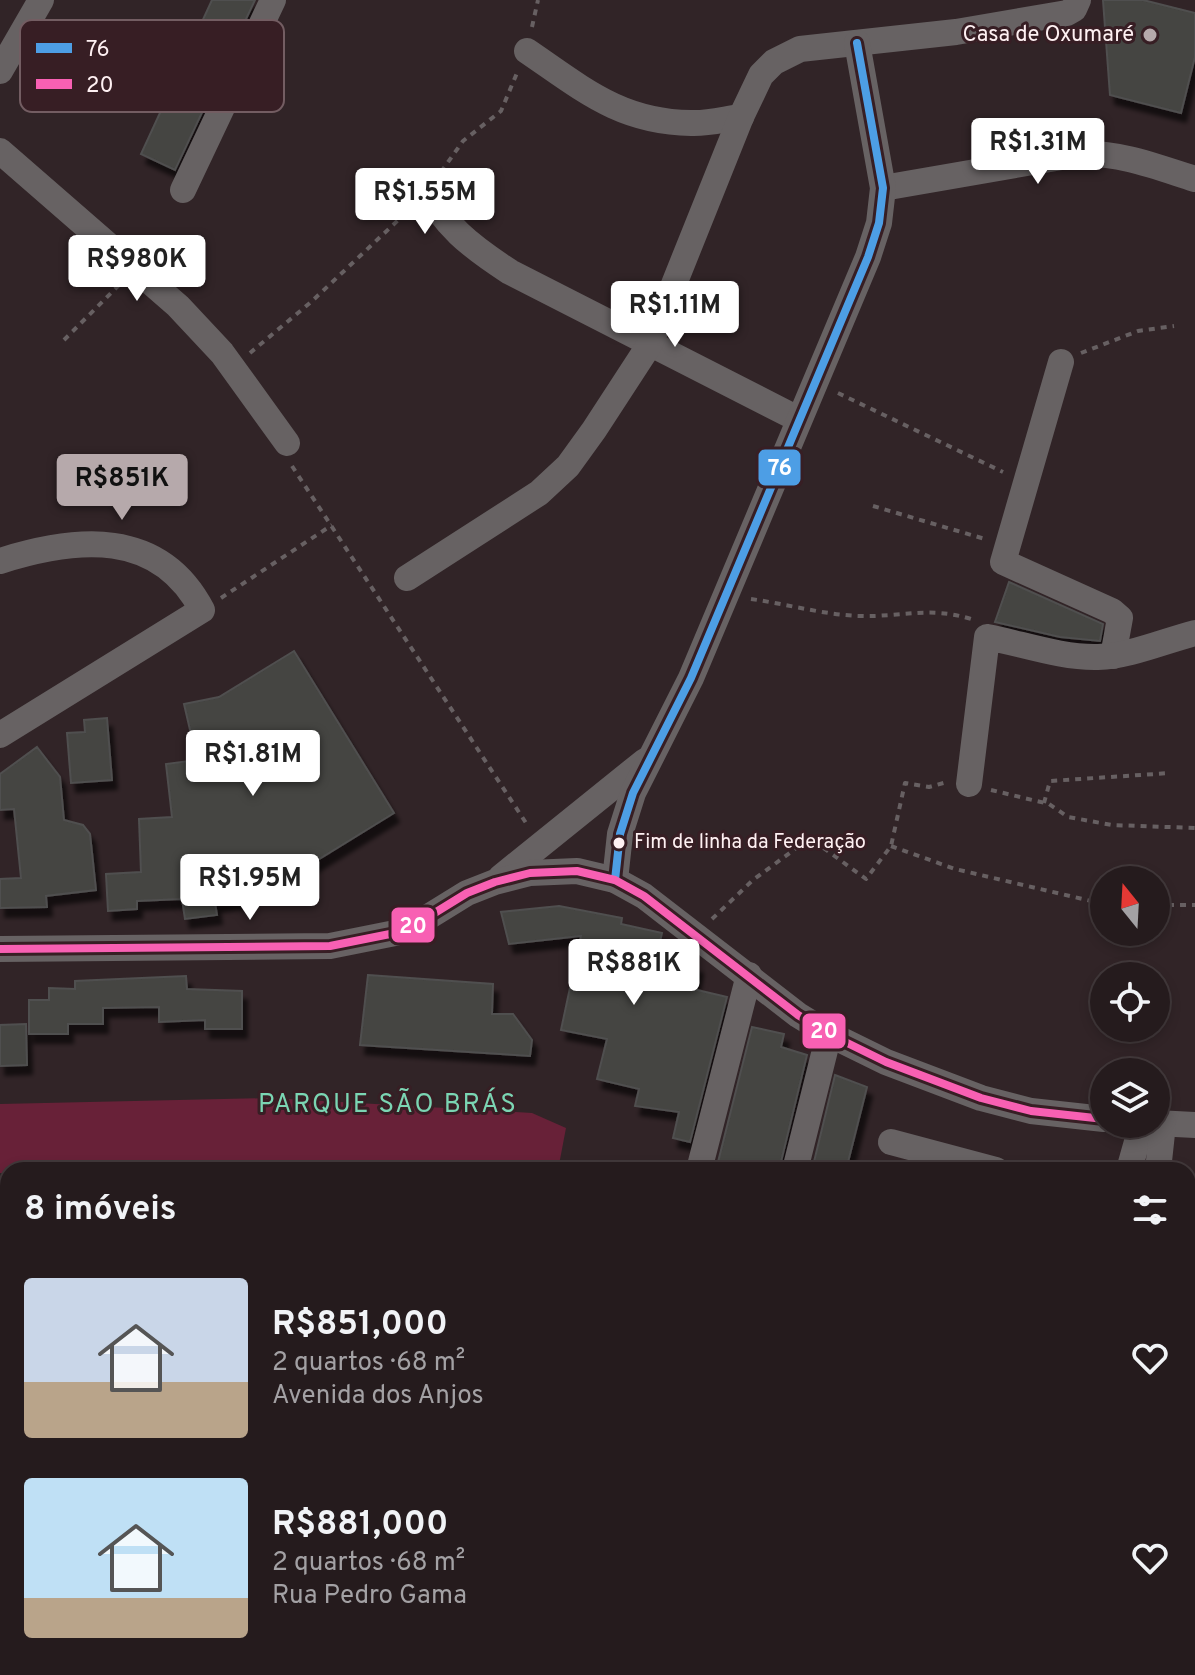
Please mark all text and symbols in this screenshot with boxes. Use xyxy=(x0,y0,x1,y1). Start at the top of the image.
legend xyxy=(20,20,284,112)
place label: Casa de Oxumaré xyxy=(963,22,1134,49)
marker: Casa de Oxumaré xyxy=(1141,26,1159,44)
text: 76 xyxy=(86,37,110,64)
text: 20 xyxy=(86,73,114,100)
pin: R$1.31M xyxy=(964,118,1112,186)
text: R$1.31M xyxy=(989,127,1087,160)
pin: R$1.55M xyxy=(351,168,499,236)
text: R$1.55M xyxy=(373,177,477,210)
pin: R$980K xyxy=(72,235,202,303)
text: R$980K xyxy=(86,244,188,277)
pin: R$1.11M xyxy=(601,281,749,349)
text: R$1.11M xyxy=(629,290,721,323)
line badge: 76 xyxy=(757,448,802,487)
pin: R$851K xyxy=(57,454,187,522)
text: 76 xyxy=(768,456,792,483)
text: R$851K xyxy=(75,463,169,496)
pin: R$1.81M xyxy=(179,730,327,798)
text: R$1.81M xyxy=(204,739,302,772)
place label: Fim de linha da Federação xyxy=(634,830,866,856)
marker: Fim de linha da Federação xyxy=(611,835,627,851)
pin: R$1.95M xyxy=(176,854,324,922)
text: R$1.95M xyxy=(198,863,302,896)
north arrow xyxy=(1090,866,1170,946)
map controls xyxy=(1090,866,1170,1138)
line badge: 20 xyxy=(390,906,436,944)
text: 20 xyxy=(399,914,427,941)
pin: R$881K xyxy=(569,939,699,1007)
text: R$881K xyxy=(586,948,682,981)
button: locate xyxy=(1090,962,1170,1042)
line badge: 20 xyxy=(801,1012,847,1050)
text: 20 xyxy=(810,1019,838,1046)
button: layers xyxy=(1090,1058,1170,1138)
district label: PARQUE SÃO BRÁS xyxy=(258,1087,518,1122)
icon: filters xyxy=(1128,1188,1172,1232)
text: 8 imóveis xyxy=(24,1189,177,1232)
text: R$851,000 xyxy=(272,1304,448,1347)
icon: home xyxy=(88,1310,184,1406)
icon: heart xyxy=(1128,1336,1172,1380)
text: 2 quartos · 68 m² xyxy=(272,1347,465,1380)
text: Avenida dos Anjos xyxy=(272,1380,484,1413)
text: R$881,000 xyxy=(272,1504,448,1547)
icon: home xyxy=(88,1510,184,1606)
icon: heart xyxy=(1128,1536,1172,1580)
text: 2 quartos · 68 m² xyxy=(272,1547,465,1580)
text: Rua Pedro Gama xyxy=(272,1580,467,1613)

